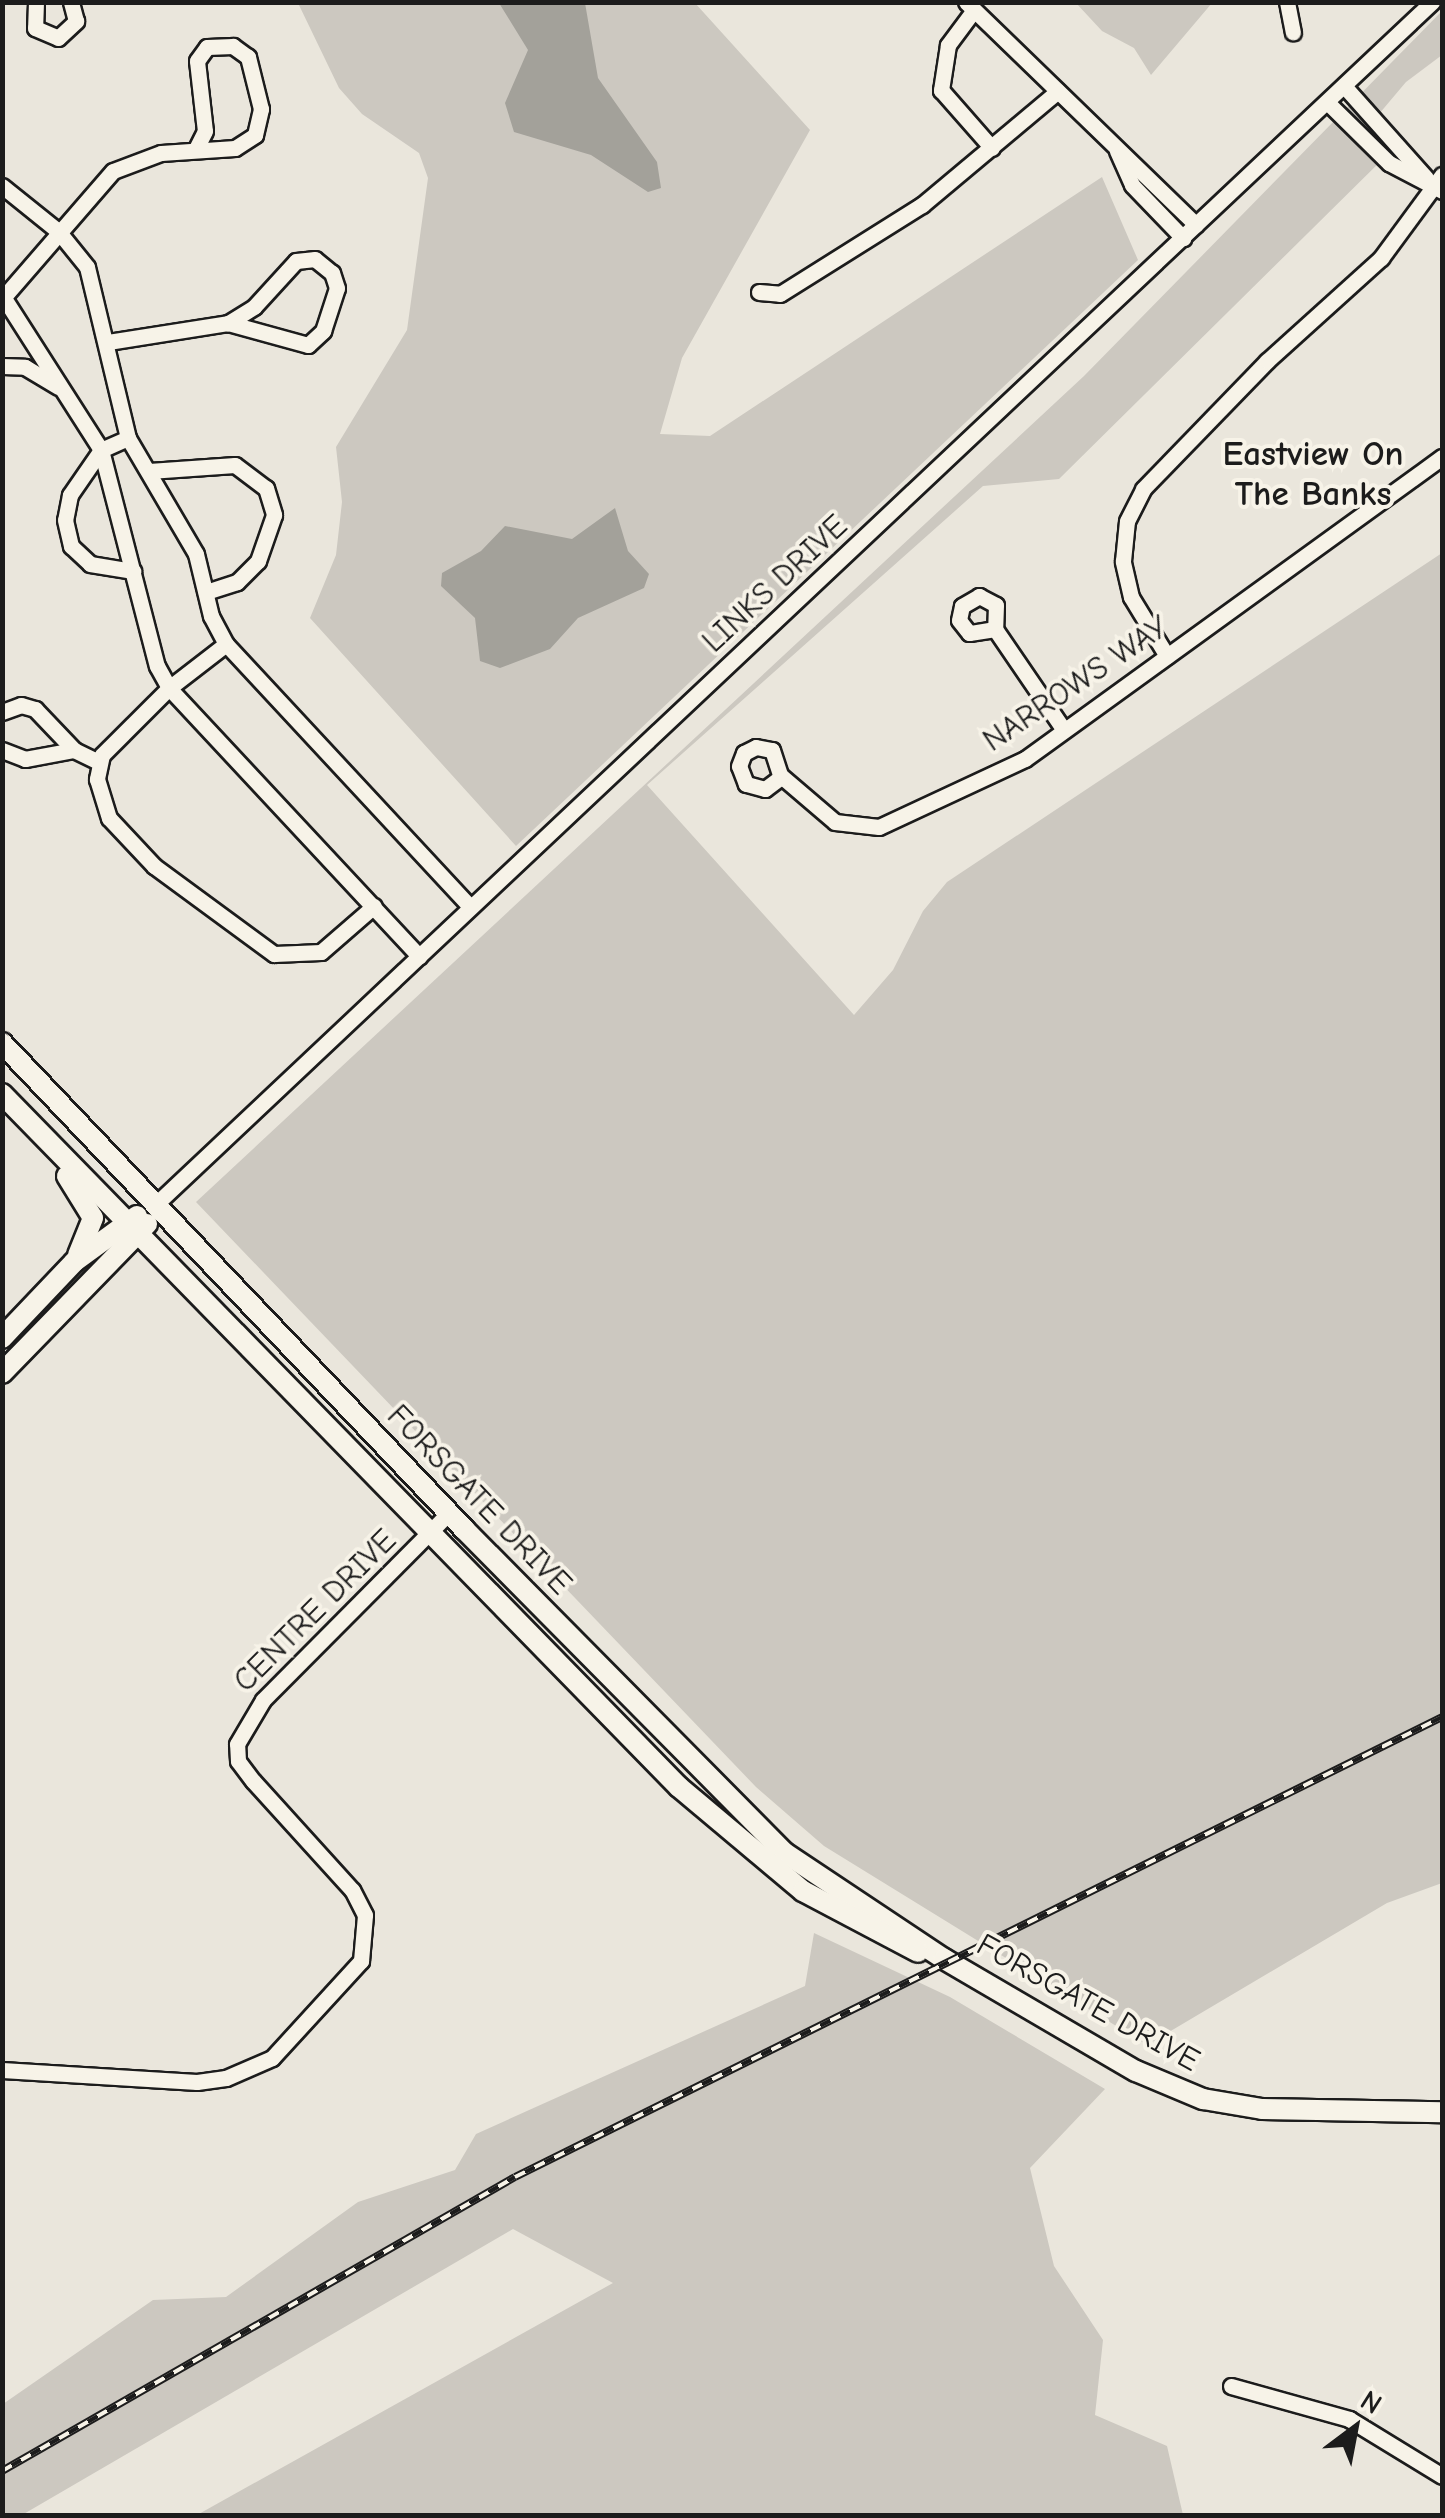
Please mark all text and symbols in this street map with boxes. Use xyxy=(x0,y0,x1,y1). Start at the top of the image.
district label: Eastview On The Banks xyxy=(1223,433,1403,515)
street label: LINKS DRIVE xyxy=(695,507,855,661)
street label: NARROWS WAY xyxy=(976,608,1176,760)
street label: FORSGATE DRIVE xyxy=(379,1397,579,1603)
street label: CENTRE DRIVE xyxy=(226,1522,404,1700)
street label: FORSGATE DRIVE xyxy=(970,1926,1206,2080)
north arrow xyxy=(1305,2378,1405,2478)
text: N xyxy=(1355,2384,1387,2421)

